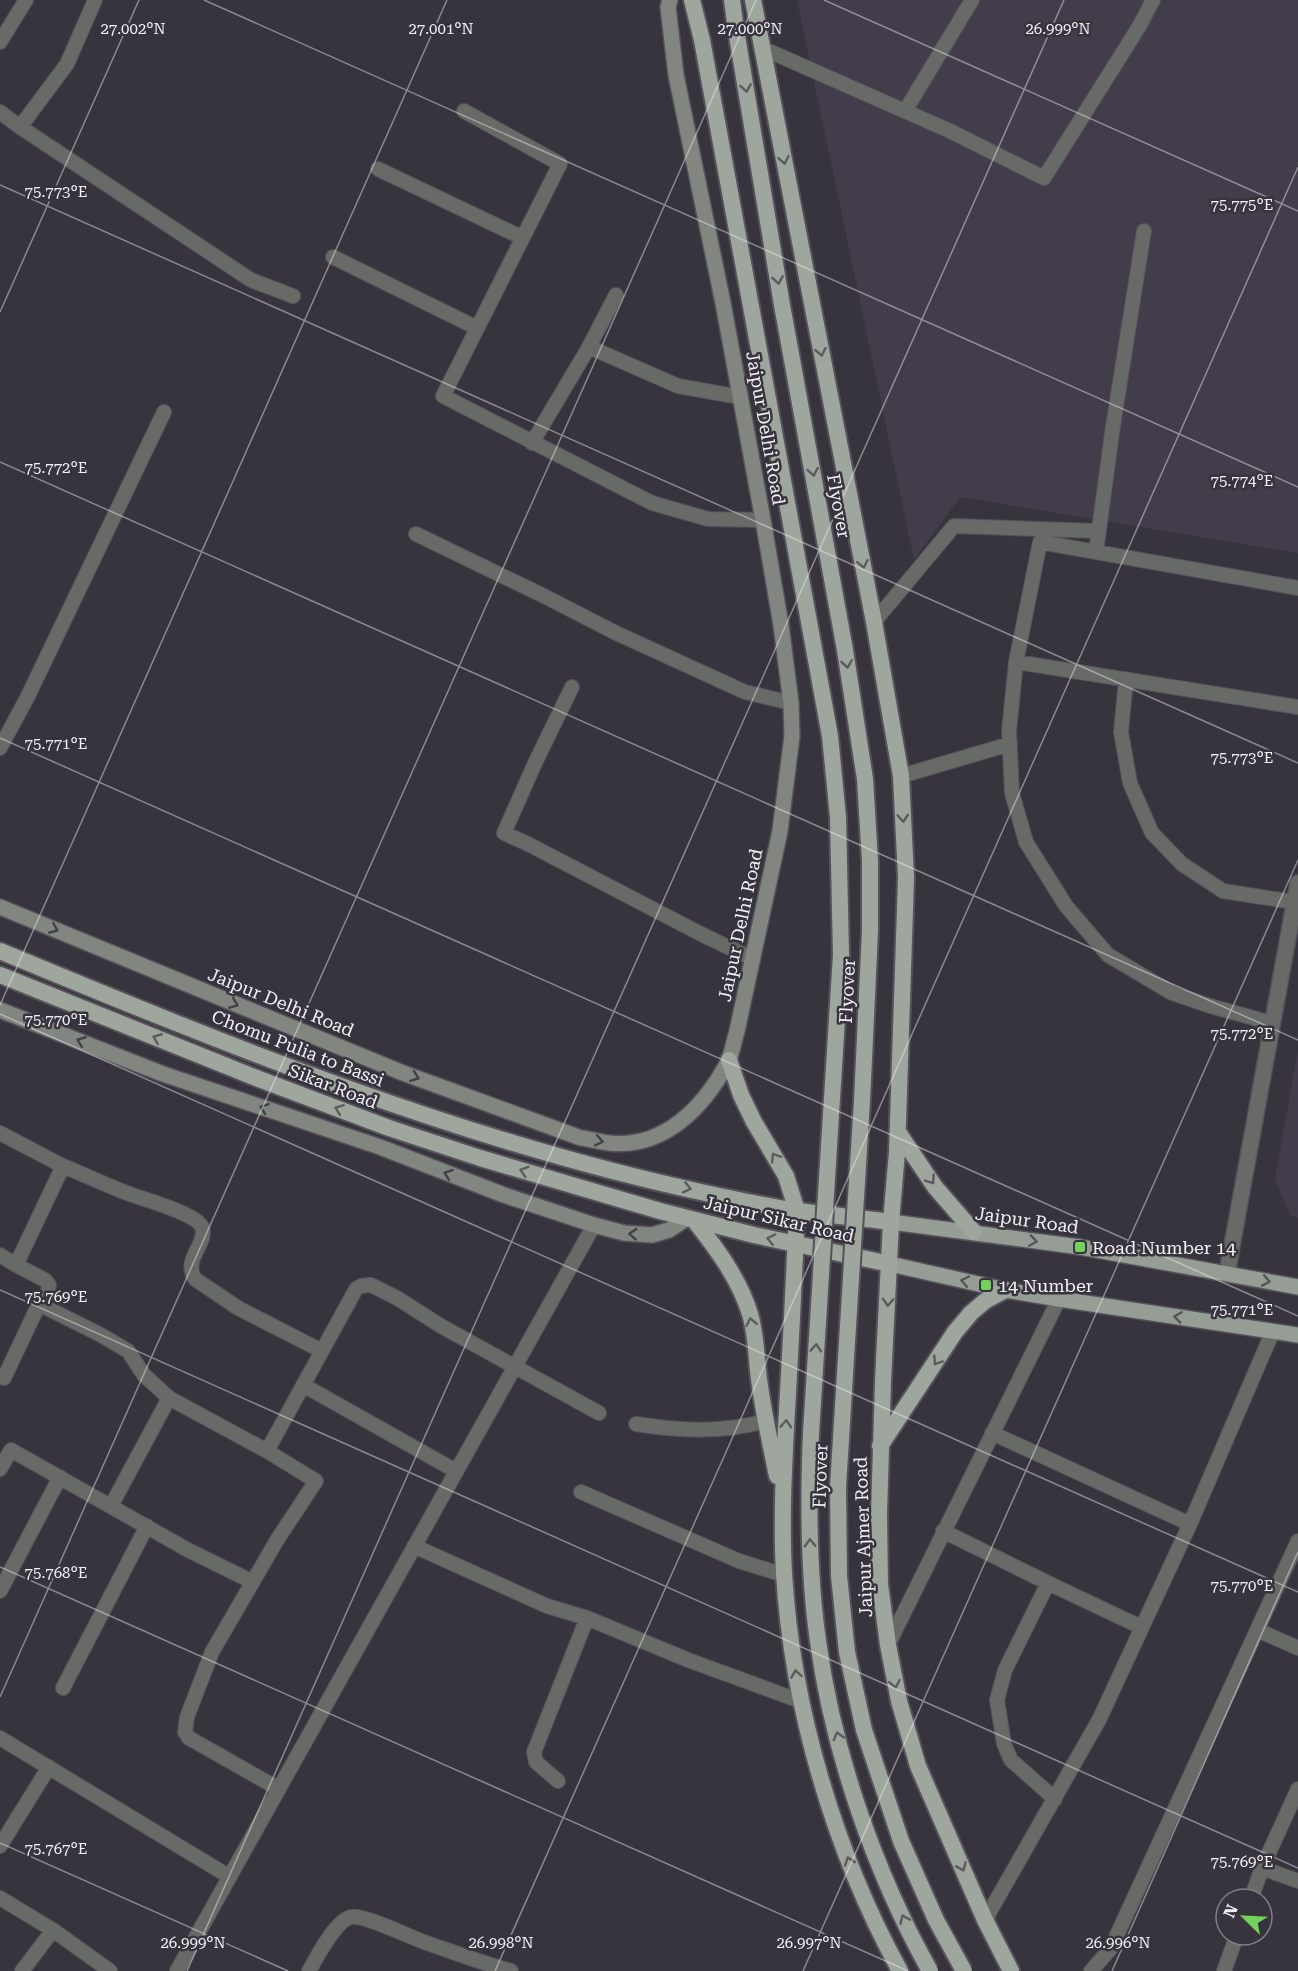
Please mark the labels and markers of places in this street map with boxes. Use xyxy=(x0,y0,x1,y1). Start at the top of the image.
place label: Road Number 14 xyxy=(1092,1237,1236,1258)
marker: Road Number 14 xyxy=(1073,1240,1087,1254)
place label: 14 Number xyxy=(998,1275,1093,1296)
marker: 14 Number xyxy=(979,1278,993,1292)

